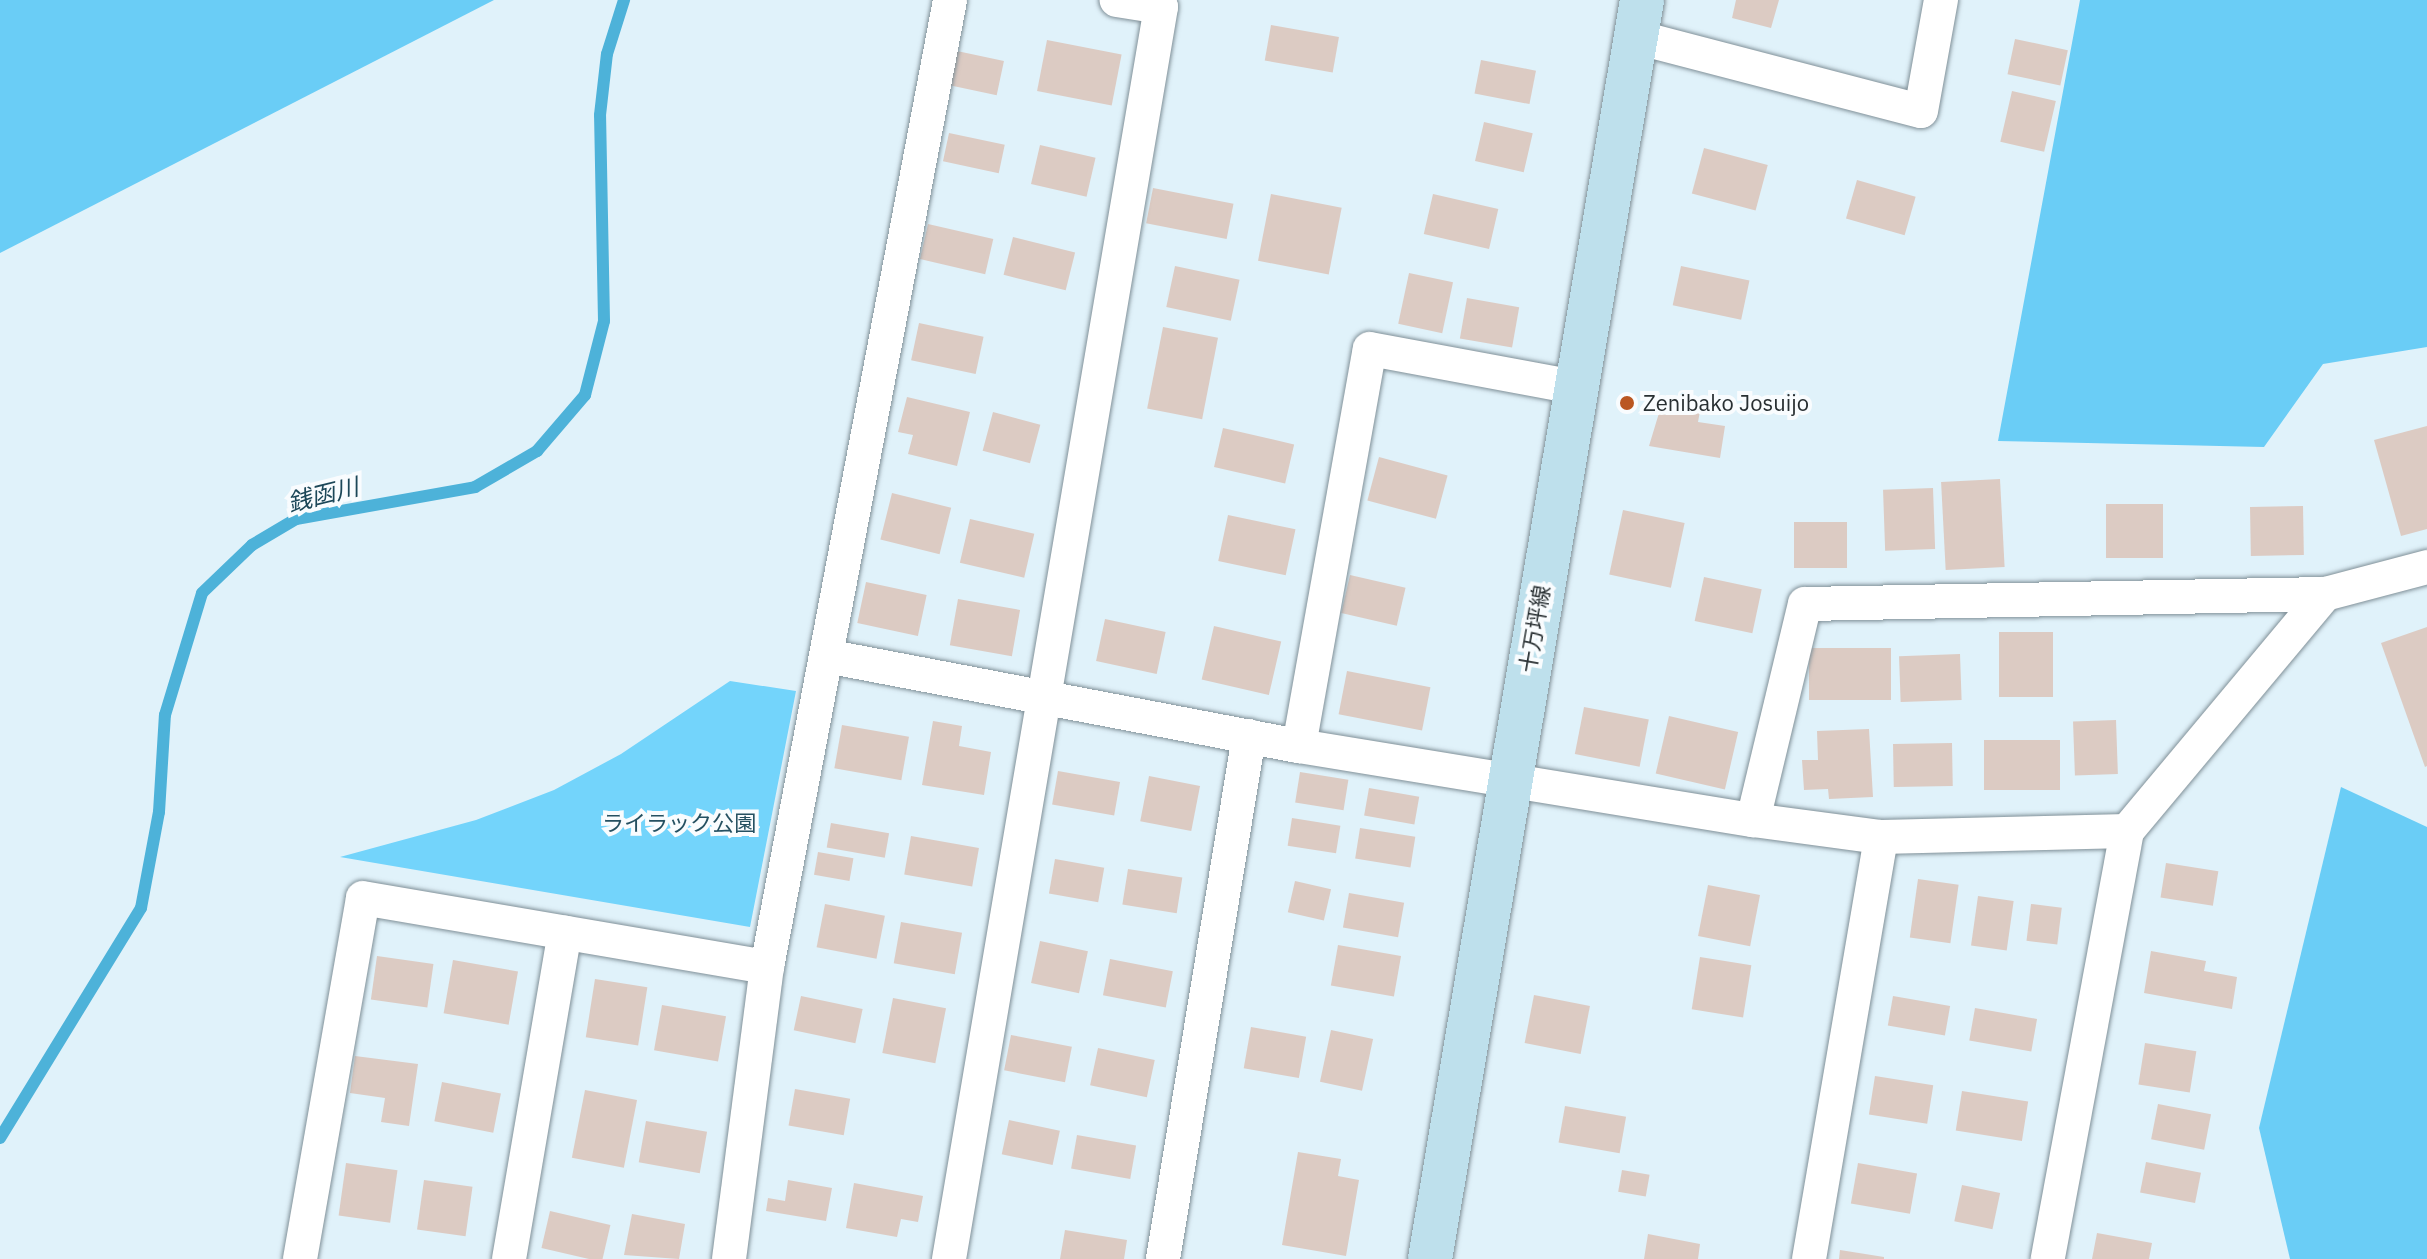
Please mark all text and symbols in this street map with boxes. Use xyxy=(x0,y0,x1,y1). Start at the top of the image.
place label: Zenibako Josuijo xyxy=(1643,390,1809,416)
marker: Zenibako Josuijo xyxy=(1618,394,1636,412)
water label: 銭函川 xyxy=(285,472,361,518)
street label: 十万坪線 xyxy=(1513,583,1555,675)
park label: ライラック公園 xyxy=(602,810,756,836)

